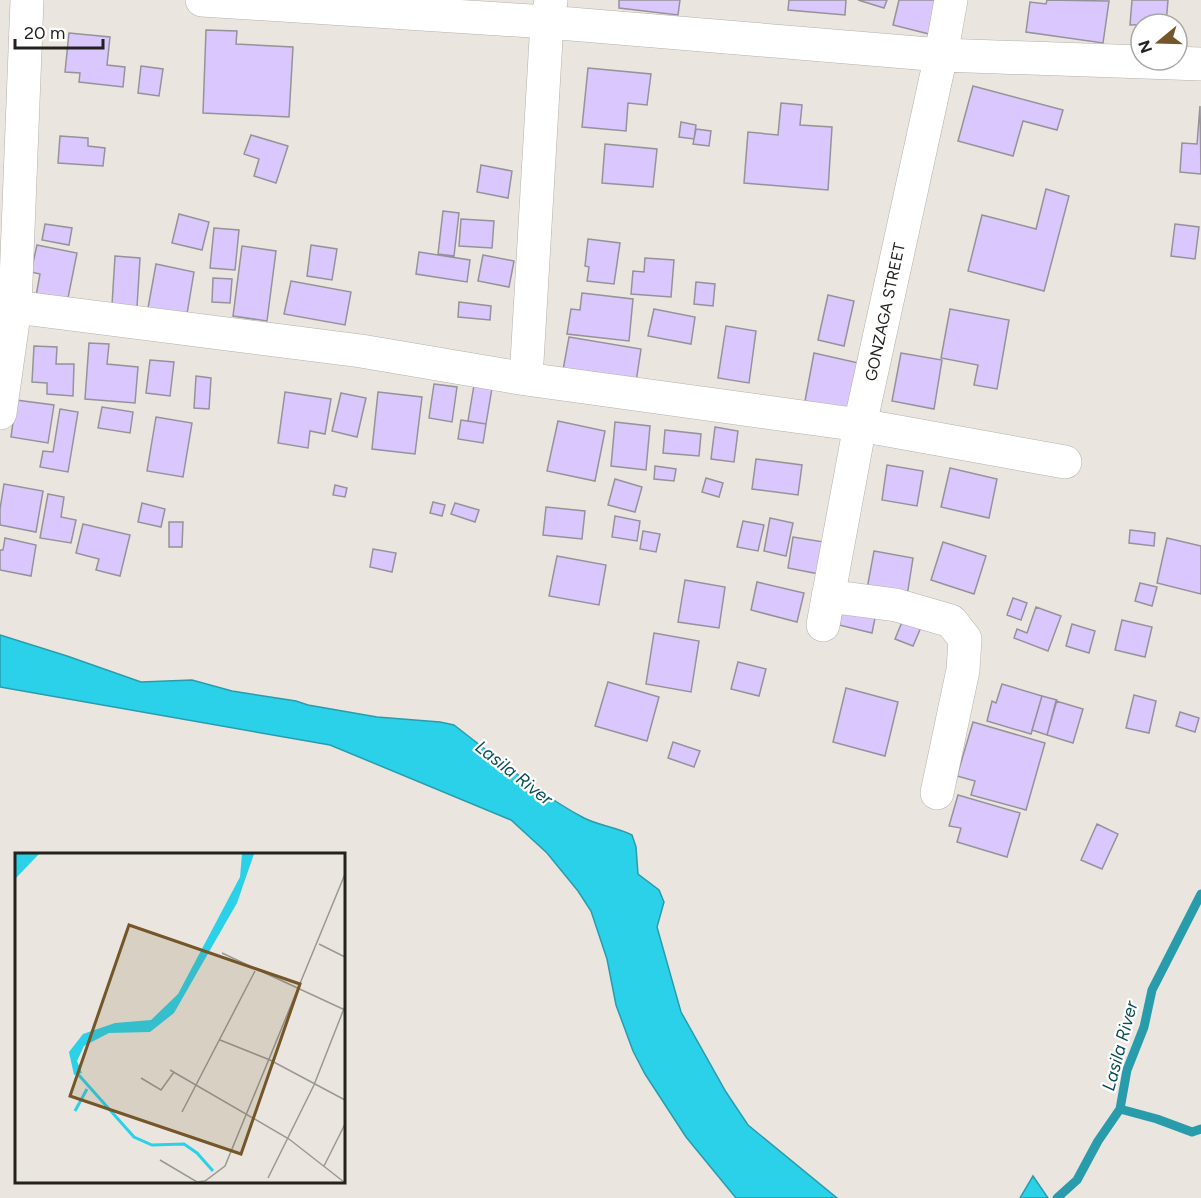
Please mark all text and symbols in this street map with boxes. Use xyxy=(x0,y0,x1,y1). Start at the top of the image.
scale bar xyxy=(15,12,104,50)
north arrow xyxy=(1129,12,1189,72)
text: 20 m xyxy=(24,22,65,44)
text: N xyxy=(1134,38,1156,56)
street label: GONZAGA STREET xyxy=(861,241,909,383)
water label: Lasila River xyxy=(471,736,558,811)
inset map xyxy=(15,853,345,1183)
water label: Lasila River xyxy=(1097,998,1143,1093)

